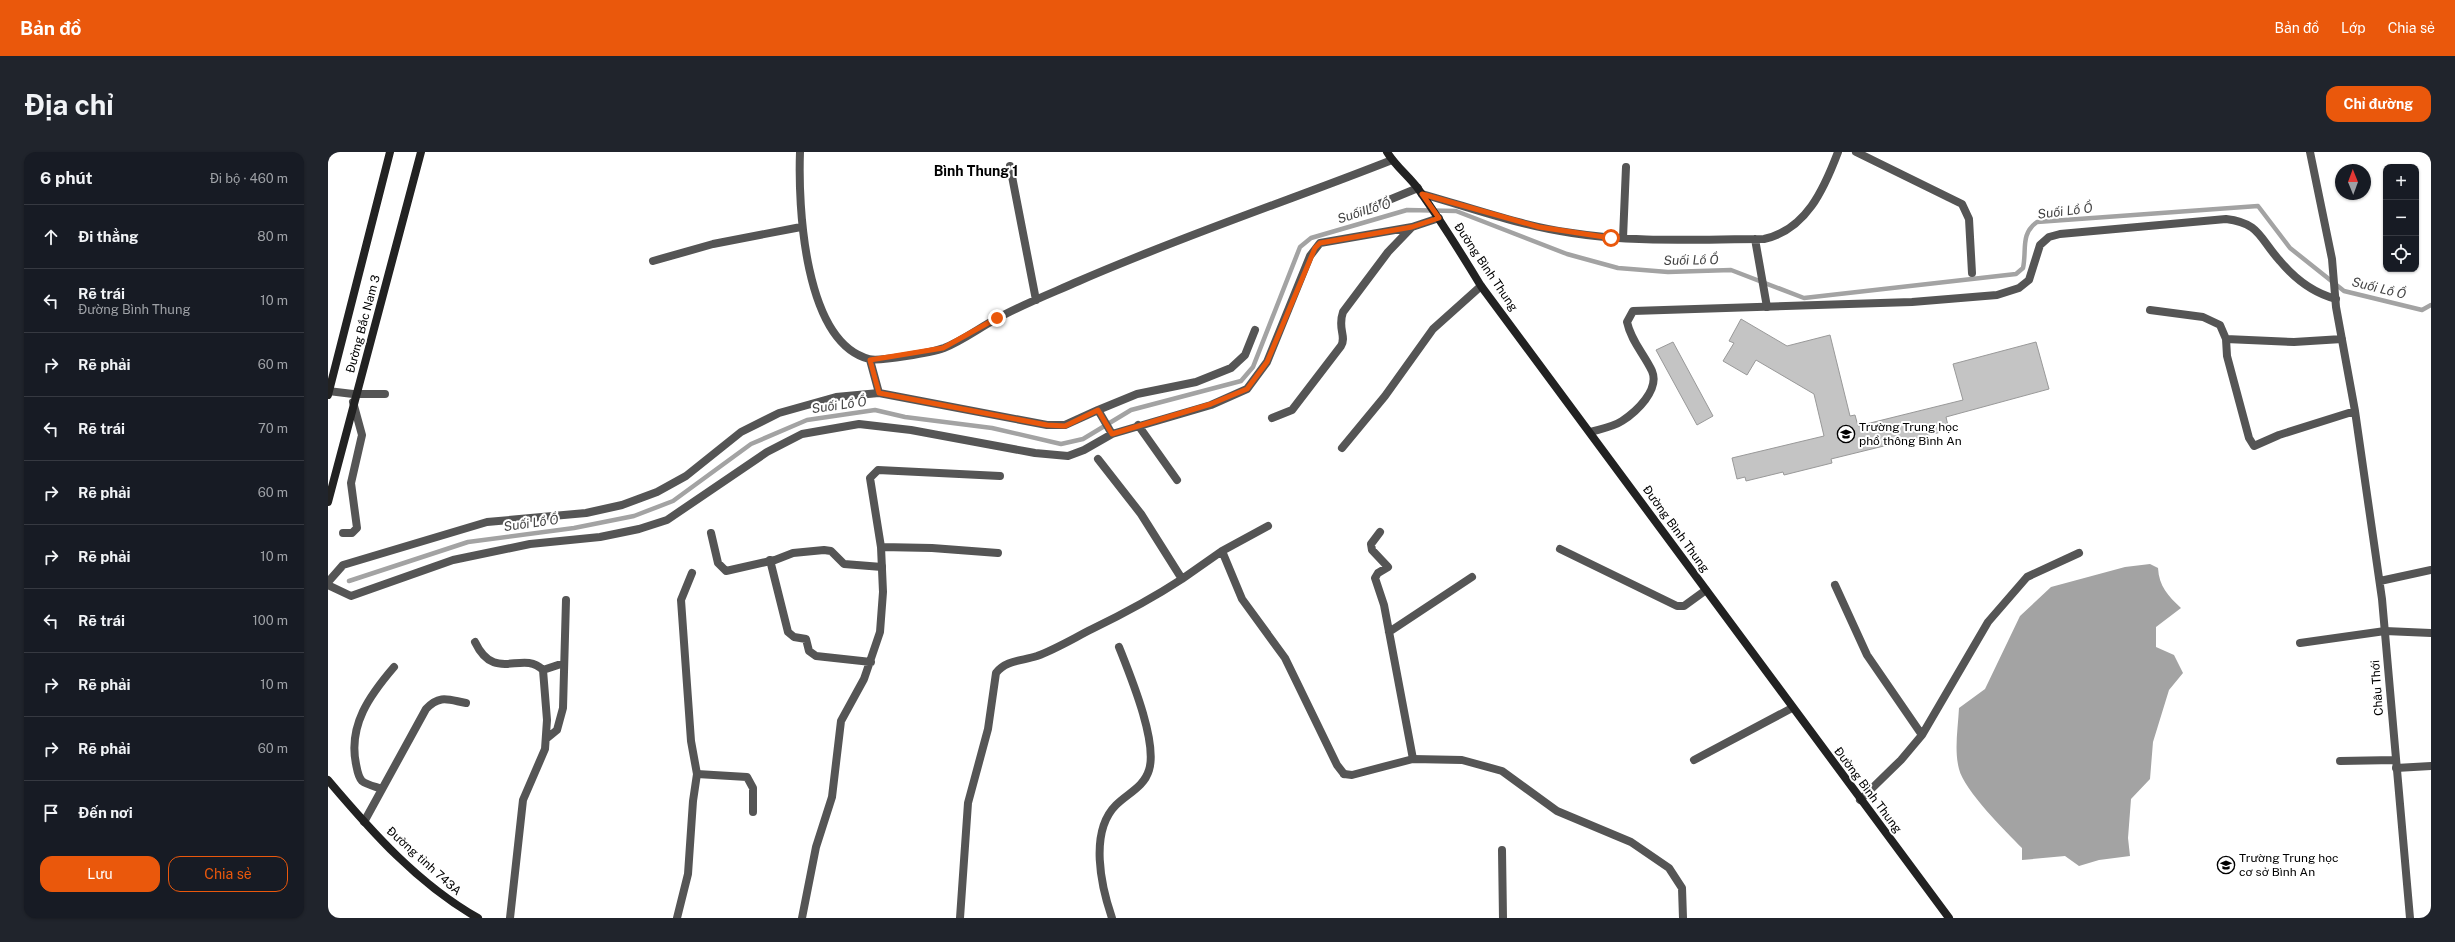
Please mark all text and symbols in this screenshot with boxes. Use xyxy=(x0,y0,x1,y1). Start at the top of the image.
text: Bản đồ xyxy=(20,17,81,39)
text: Bản đồ xyxy=(2275,20,2319,36)
text: Lớp xyxy=(2341,20,2366,36)
text: Chia sẻ xyxy=(2388,20,2435,36)
button: Chỉ đường xyxy=(2326,86,2431,122)
text: Địa chỉ xyxy=(24,88,114,121)
district label: Bình Thung 1 xyxy=(934,163,1018,179)
north arrow xyxy=(2335,164,2371,200)
map controls xyxy=(2383,164,2419,272)
button: + xyxy=(2383,164,2419,200)
text: 6 phút xyxy=(40,168,93,188)
text: Đi bộ · 460 m xyxy=(210,171,288,186)
water label: Suối Lồ Ồ xyxy=(1335,194,1393,226)
water label: Suối Lồ Ồ xyxy=(2036,198,2093,222)
button: − xyxy=(2383,200,2419,236)
street label: Đường Bình Thung xyxy=(1451,220,1521,314)
icon: ahead xyxy=(40,226,62,248)
text: Đi thẳng xyxy=(78,228,139,245)
text: 80 m xyxy=(257,229,288,244)
route start xyxy=(1602,229,1620,247)
button: locate xyxy=(2383,236,2419,272)
water label: Suối Lồ Ồ xyxy=(1663,250,1719,268)
water label: Suối Lồ Ồ xyxy=(2350,272,2408,302)
street label: Đường Bắc Nam 3 xyxy=(343,273,383,375)
text: Rẽ trái xyxy=(78,285,125,302)
icon: left xyxy=(40,290,62,312)
text: 10 m xyxy=(260,293,288,308)
text: Đường Bình Thung xyxy=(78,302,191,317)
route end xyxy=(988,309,1006,327)
icon: right xyxy=(40,354,62,376)
text: Rẽ phải xyxy=(78,356,131,373)
text: 60 m xyxy=(258,357,288,372)
water label: Suối Lồ Ồ xyxy=(810,392,867,416)
icon: left xyxy=(40,418,62,440)
text: Rẽ trái xyxy=(78,420,125,437)
place label: Trường Trung học phổ thông Bình An xyxy=(1859,420,1962,448)
text: 70 m xyxy=(258,421,288,436)
school or university icon: Trường Trung học phổ thông Bình An xyxy=(1836,424,1856,444)
icon: right xyxy=(40,482,62,504)
street label: Đường Bình Thung xyxy=(1640,483,1712,575)
text: Rẽ phải xyxy=(78,484,131,501)
text: 60 m xyxy=(258,485,288,500)
water label: Suối Lồ Ồ xyxy=(502,510,559,534)
icon: right xyxy=(40,546,62,568)
text: Rẽ phải xyxy=(78,548,131,565)
text: 10 m xyxy=(260,549,288,564)
icon: left xyxy=(40,610,62,632)
text: Rẽ trái xyxy=(78,612,125,629)
text: 100 m xyxy=(252,613,288,628)
street label: Châu Thới xyxy=(2368,660,2386,716)
icon: right xyxy=(40,674,62,696)
text: Rẽ phải xyxy=(78,676,131,693)
text: 10 m xyxy=(260,677,288,692)
icon: right xyxy=(40,738,62,760)
text: Rẽ phải xyxy=(78,740,131,757)
text: 60 m xyxy=(258,741,288,756)
street label: Đường Bình Thung xyxy=(1831,744,1905,836)
icon: arrive xyxy=(40,802,62,824)
text: Đến nơi xyxy=(78,804,133,821)
street label: Đường tỉnh 743A xyxy=(384,824,465,898)
place label: Trường Trung học cơ sở Bình An xyxy=(2239,851,2339,879)
school or university icon: Trường Trung học cơ sở Bình An xyxy=(2216,855,2236,875)
button: Lưu xyxy=(40,856,160,892)
button: Chia sẻ xyxy=(168,856,288,892)

